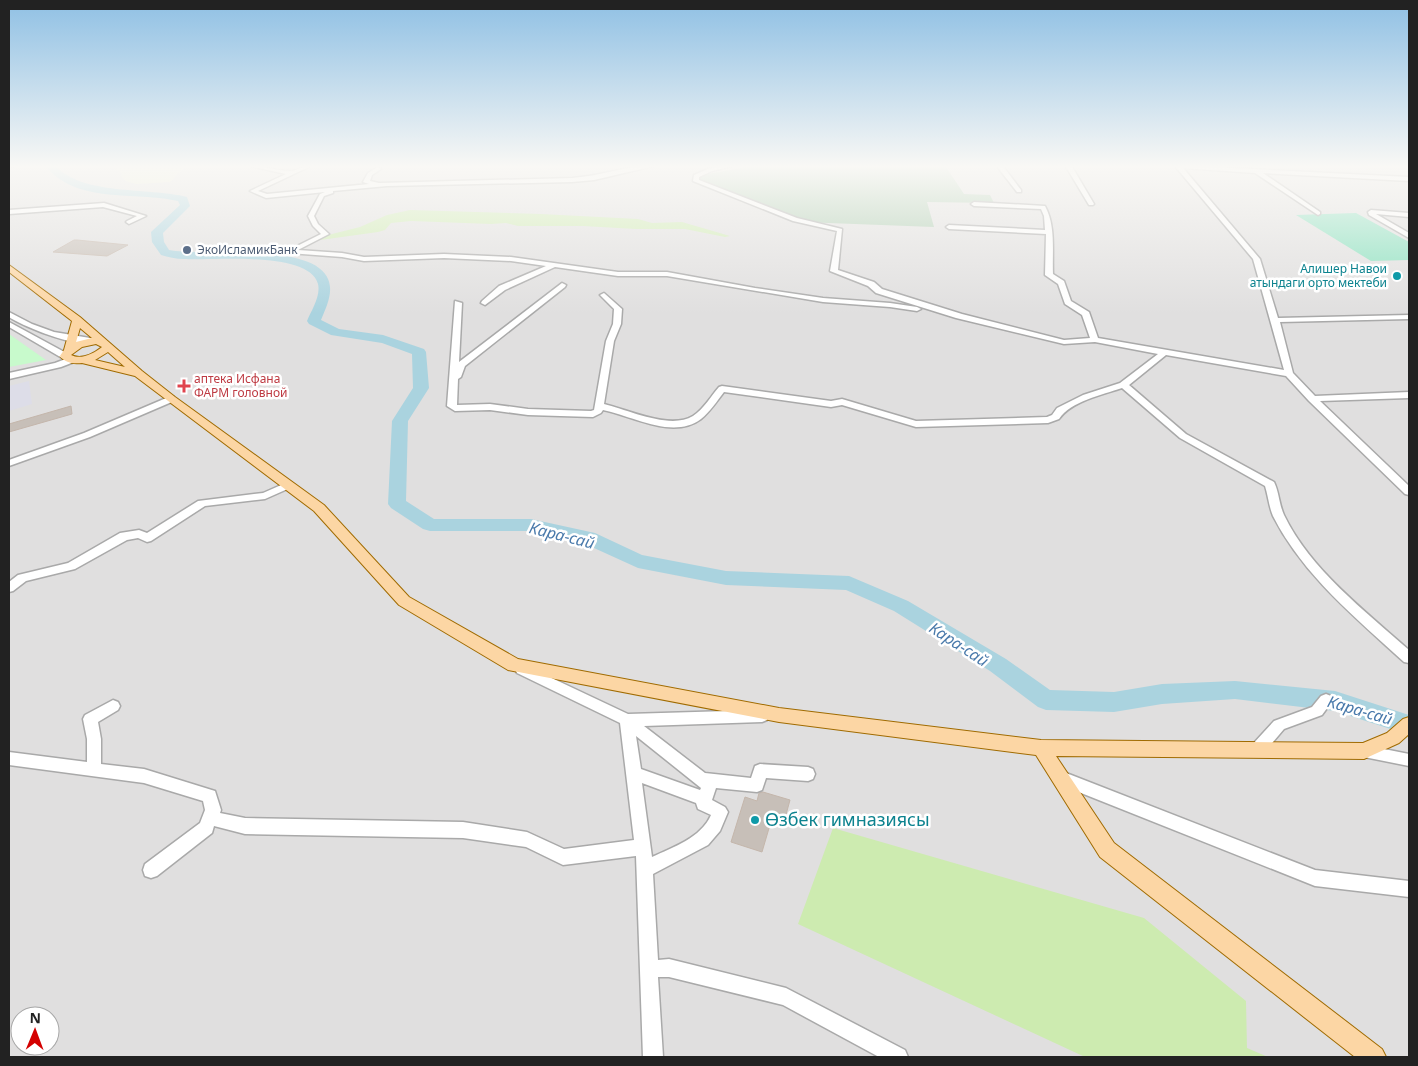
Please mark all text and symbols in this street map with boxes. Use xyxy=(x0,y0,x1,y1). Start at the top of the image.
place label: ЭкоИсламикБанк xyxy=(197,241,298,258)
marker: ЭкоИсламикБанк xyxy=(181,244,193,256)
place label: Алишер Навои атындаги орто мектеби xyxy=(1250,260,1387,291)
marker: Алишер Навои атындаги орто мектеби xyxy=(1391,270,1403,282)
place label: аптека Исфана ФАРМ головной xyxy=(194,370,287,401)
marker: аптека Исфана ФАРМ головной xyxy=(178,380,190,392)
water label: Кара-сай xyxy=(527,516,597,554)
water label: Кара-сай xyxy=(925,617,993,671)
water label: Кара-сай xyxy=(1325,690,1395,730)
place label: Өзбек гимназиясы xyxy=(765,807,930,831)
marker: Өзбек гимназиясы xyxy=(749,814,761,826)
north arrow xyxy=(10,1006,60,1056)
text: N xyxy=(29,1008,41,1027)

